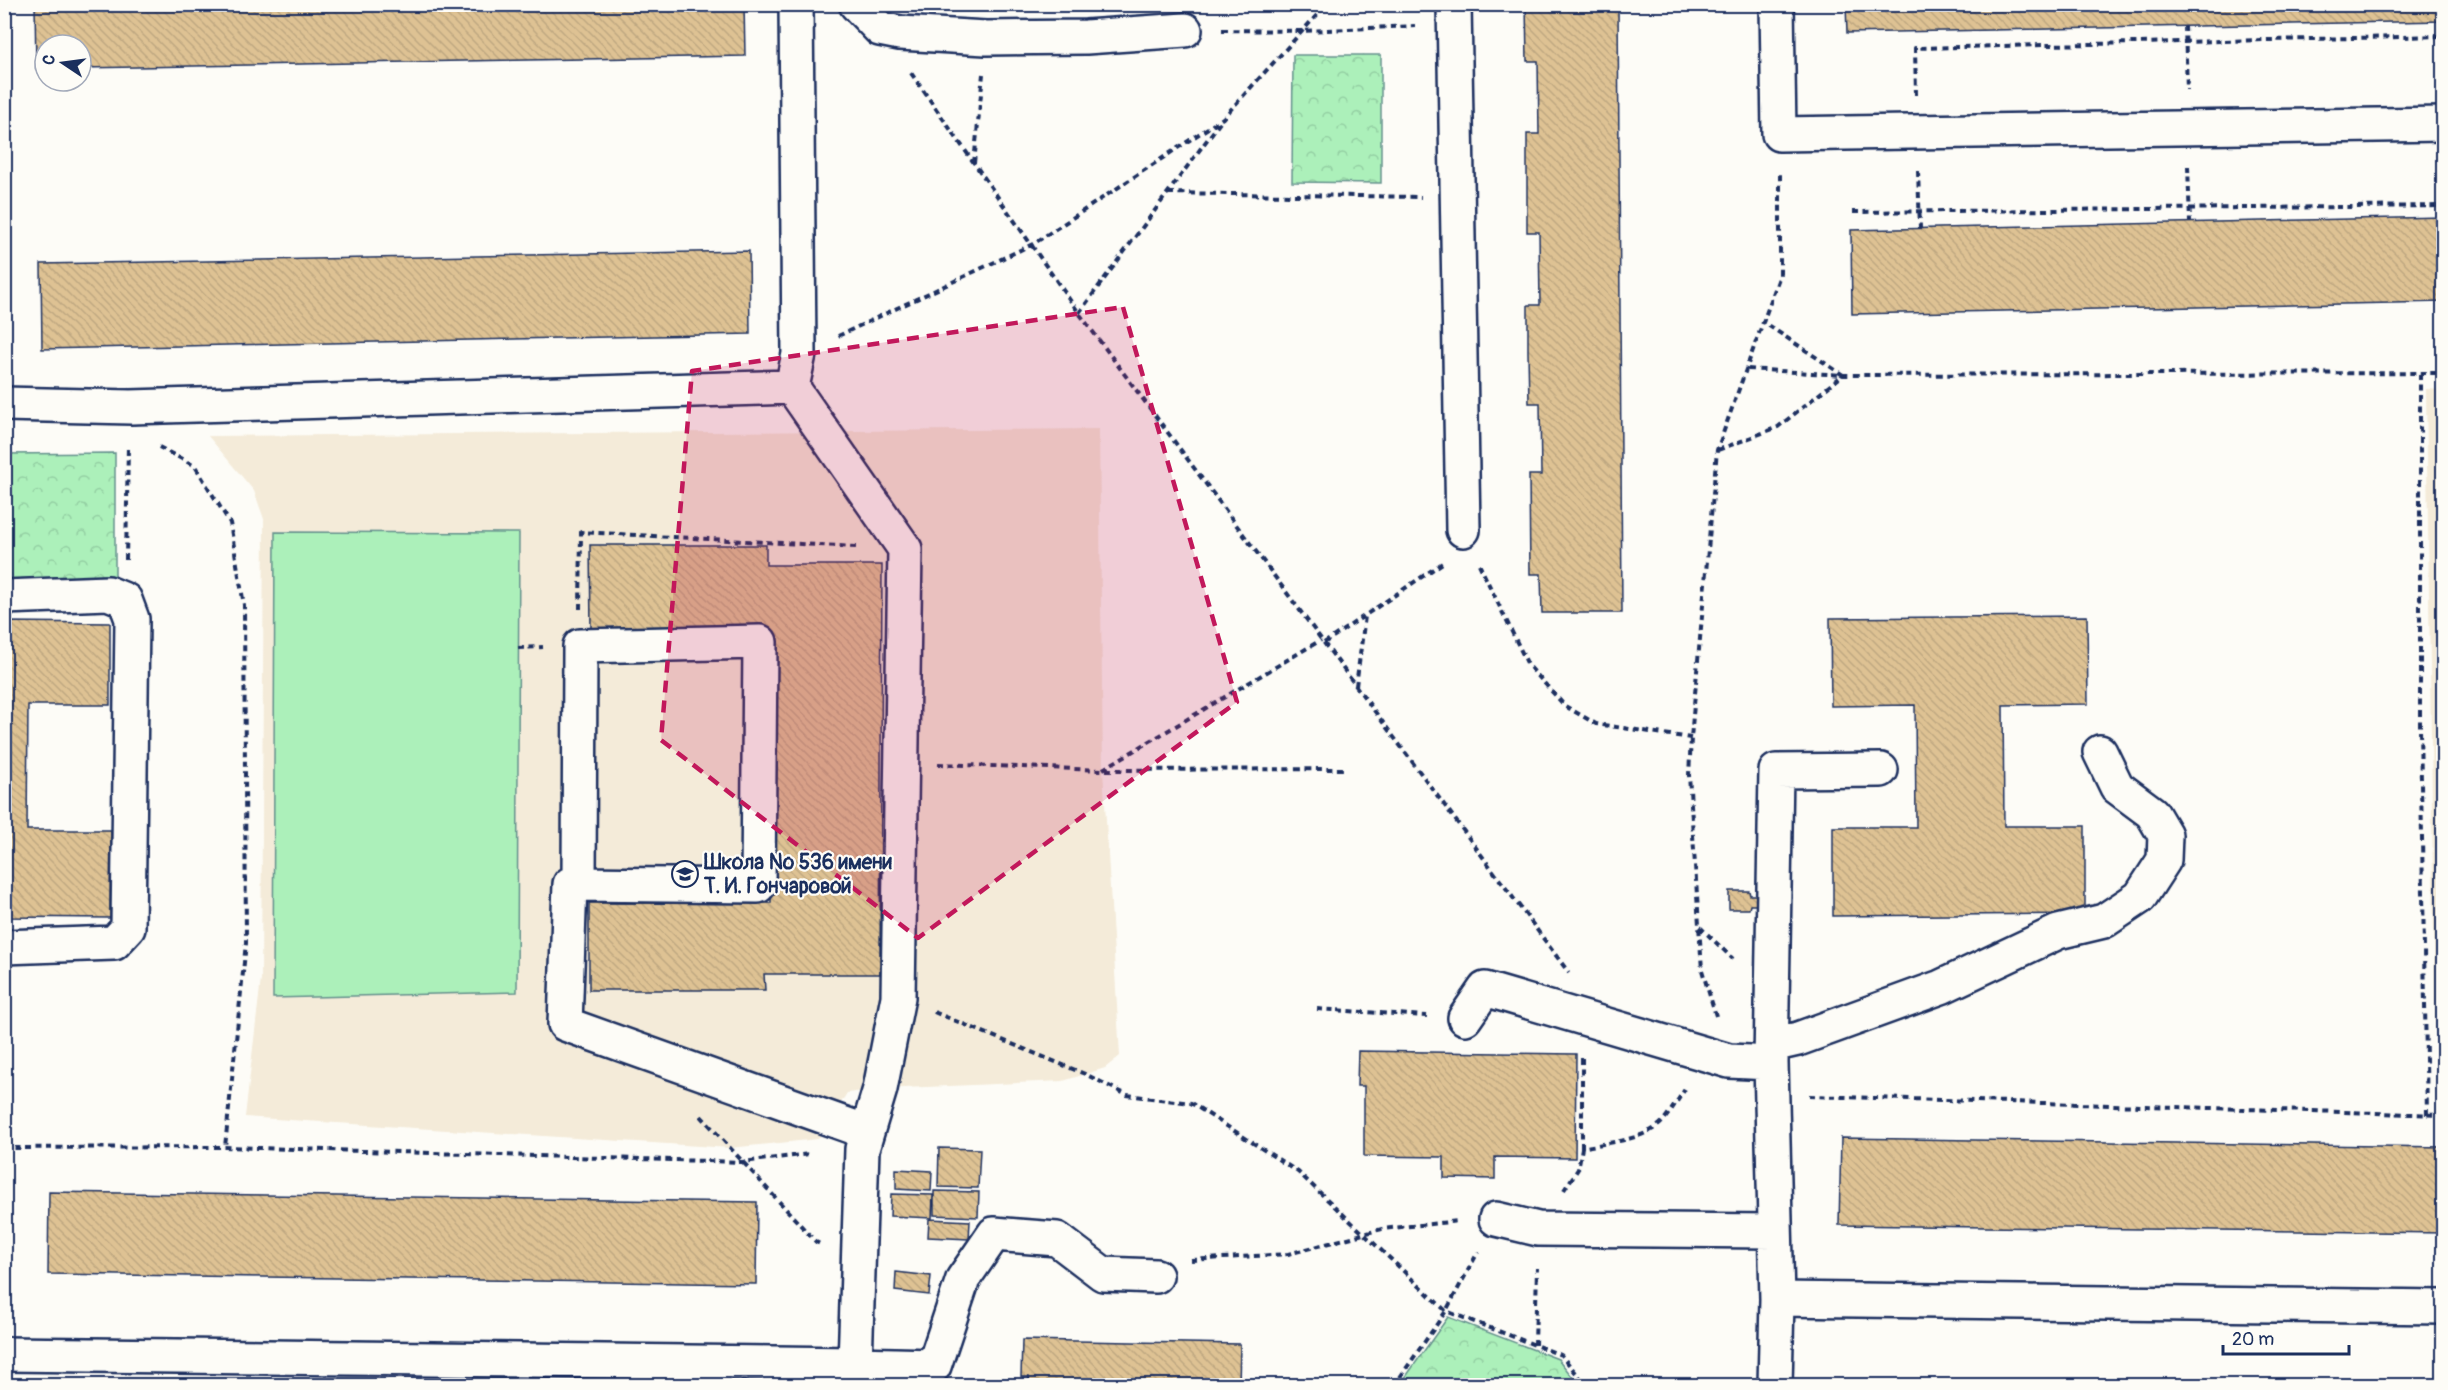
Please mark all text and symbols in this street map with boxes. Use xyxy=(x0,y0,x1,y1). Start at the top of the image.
north arrow xyxy=(33,33,93,93)
text: С xyxy=(39,53,60,67)
place label: Школа № 536 имени Т. И. Гончаровой xyxy=(703,849,893,900)
school or university icon: Школа № 536 имени Т. И. Гончаровой xyxy=(670,859,700,889)
scale bar xyxy=(2223,1318,2349,1356)
text: 20 m xyxy=(2232,1328,2274,1351)

